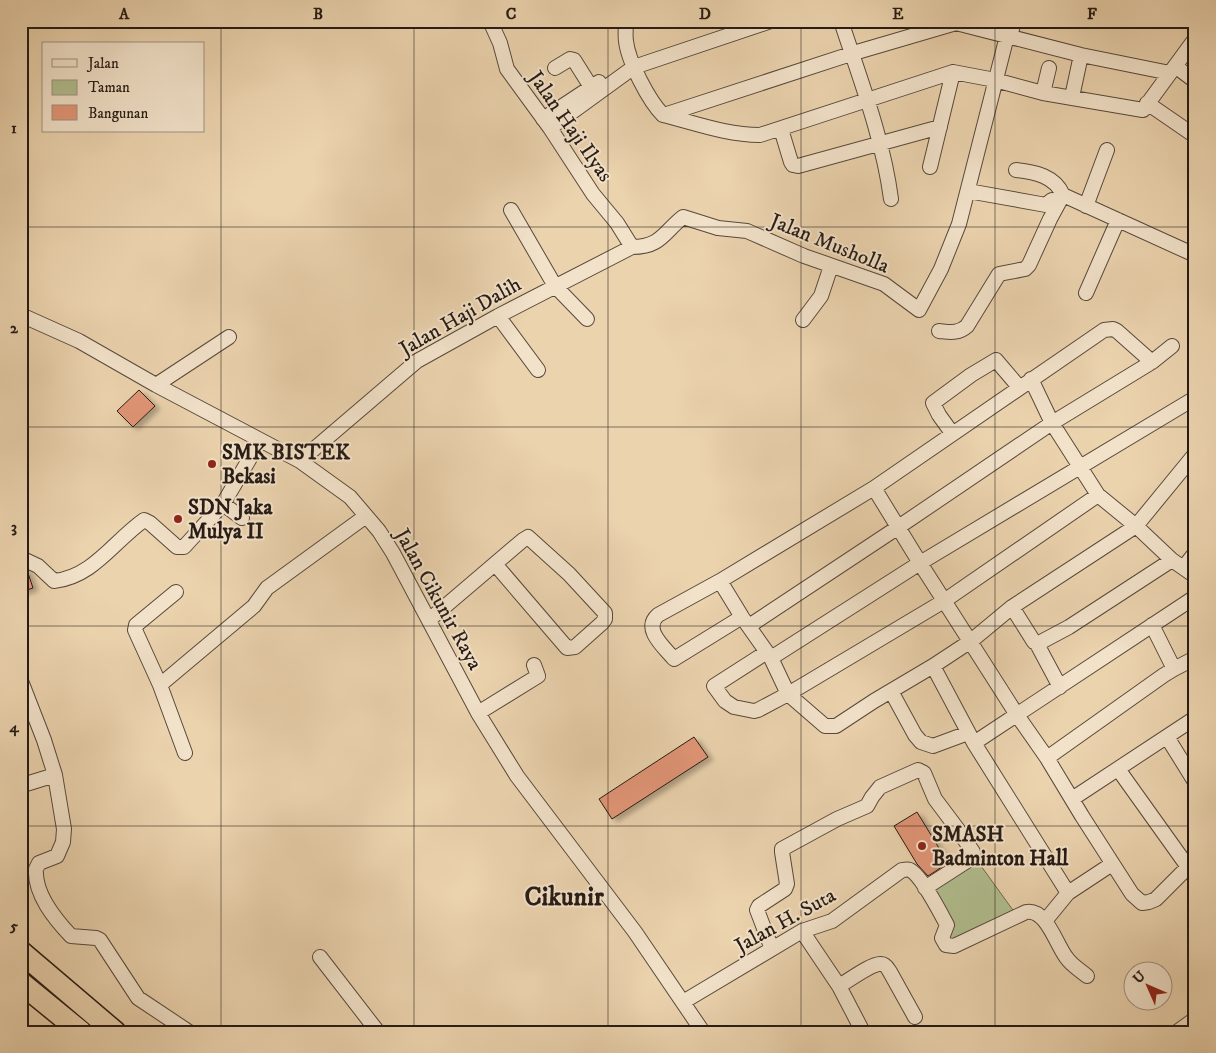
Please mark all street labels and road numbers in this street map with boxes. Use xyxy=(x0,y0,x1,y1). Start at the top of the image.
street label: Jalan Haji Ilyas xyxy=(521,64,618,187)
street label: Jalan Musholla xyxy=(764,207,893,280)
street label: Jalan Haji Dalih xyxy=(393,272,526,363)
street label: Jalan Cikunir Raya xyxy=(388,522,488,675)
street label: Jalan H. Suta xyxy=(729,882,841,960)

